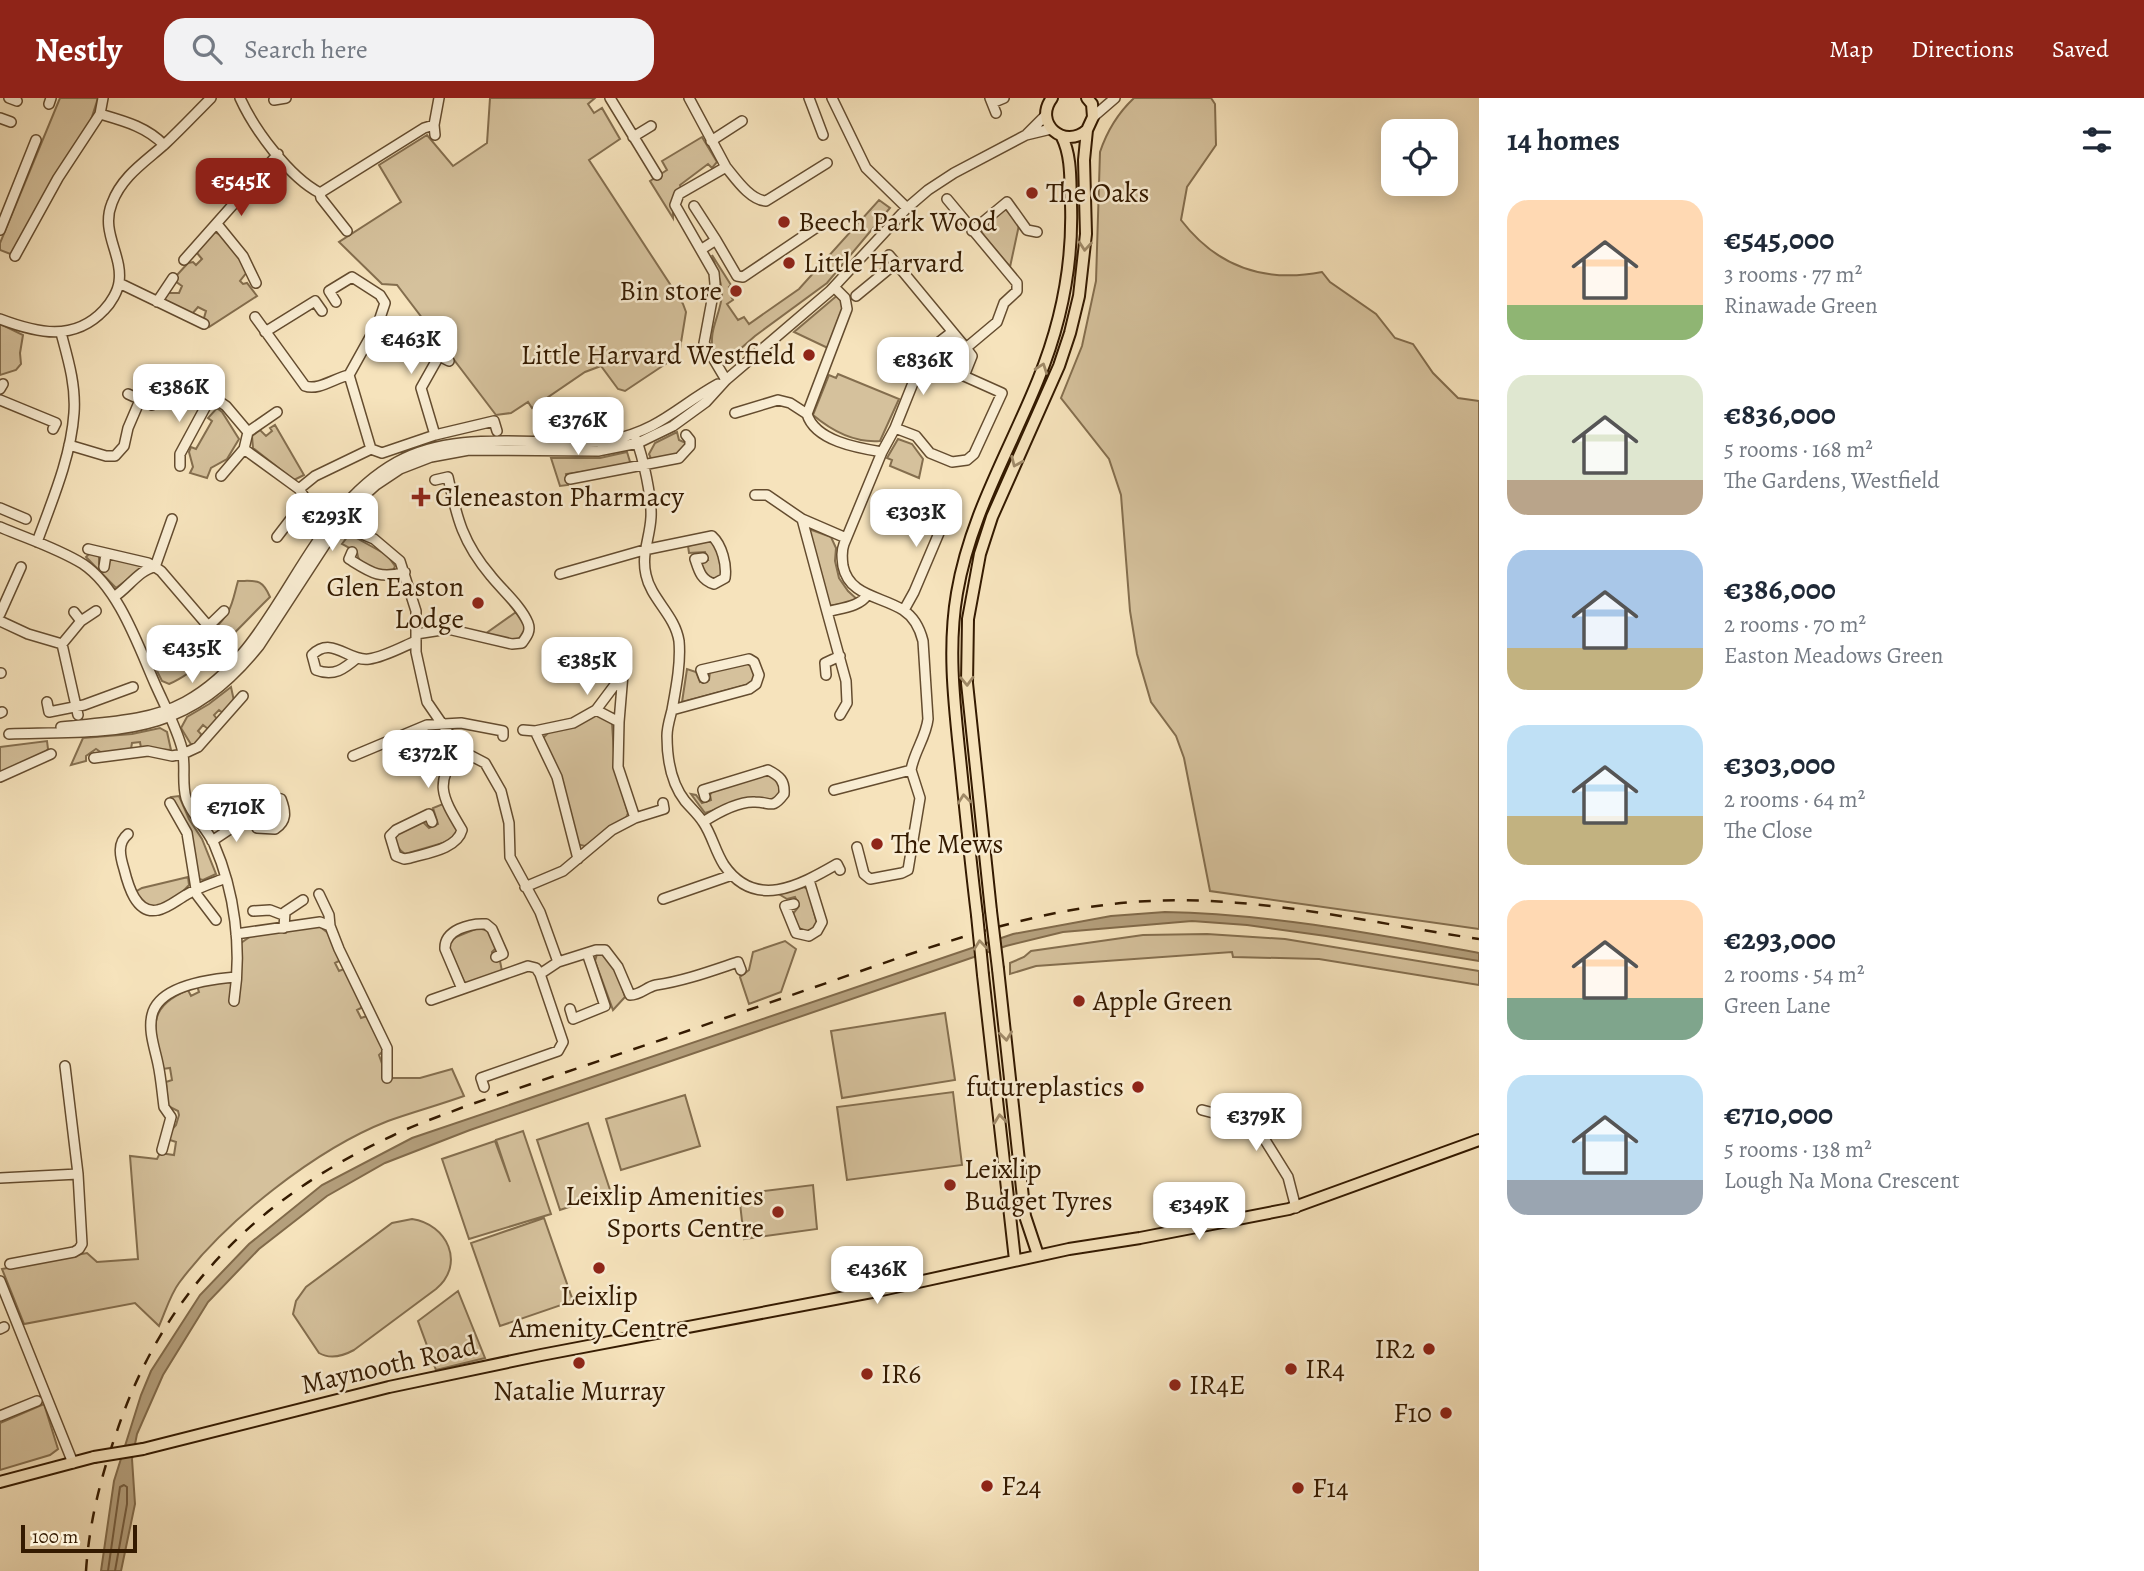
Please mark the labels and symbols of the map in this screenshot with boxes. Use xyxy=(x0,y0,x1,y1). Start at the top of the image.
pin: €545K xyxy=(192,158,290,218)
place label: The Oaks xyxy=(1046,174,1149,212)
marker: The Oaks xyxy=(1024,185,1040,201)
place label: Beech Park Wood xyxy=(798,203,998,241)
marker: Beech Park Wood xyxy=(776,214,792,230)
one-way arrow xyxy=(1078,241,1093,252)
place label: Little Harvard xyxy=(803,244,965,282)
marker: Little Harvard xyxy=(781,255,797,271)
place label: Bin store xyxy=(619,272,722,310)
marker: Bin store xyxy=(728,283,744,299)
pin: €463K xyxy=(362,316,460,376)
place label: Little Harvard Westfield xyxy=(521,336,796,374)
pin: €836K xyxy=(874,338,972,397)
marker: Little Harvard Westfield xyxy=(801,347,817,363)
one-way arrow xyxy=(1034,363,1048,375)
pin: €386K xyxy=(130,364,228,424)
pin: €376K xyxy=(529,398,627,457)
one-way arrow xyxy=(1010,454,1024,467)
place label: Gleneaston Pharmacy xyxy=(435,478,684,516)
marker: Gleneaston Pharmacy xyxy=(413,489,429,505)
pin: €303K xyxy=(867,490,965,549)
pin: €293K xyxy=(283,494,381,553)
place label: Glen Easton Lodge xyxy=(327,568,464,638)
marker: Glen Easton Lodge xyxy=(470,595,486,611)
pin: €435K xyxy=(143,626,241,685)
pin: €385K xyxy=(538,638,636,697)
one-way arrow xyxy=(960,676,975,687)
pin: €372K xyxy=(379,730,477,790)
pin: €710K xyxy=(187,784,285,844)
one-way arrow xyxy=(957,793,972,805)
place label: The Mews xyxy=(891,825,1004,863)
marker: The Mews xyxy=(869,836,885,852)
one-way arrow xyxy=(973,940,988,951)
place label: Apple Green xyxy=(1092,982,1232,1020)
marker: Apple Green xyxy=(1071,993,1087,1009)
one-way arrow xyxy=(999,1031,1014,1042)
place label: futureplastics xyxy=(966,1068,1124,1106)
marker: futureplastics xyxy=(1130,1079,1146,1095)
pin: €379K xyxy=(1207,1094,1305,1153)
one-way arrow xyxy=(993,1114,1008,1125)
place label: Leixlip Budget Tyres xyxy=(964,1150,1113,1220)
place label: Leixlip Amenities Sports Centre xyxy=(565,1177,764,1247)
marker: Leixlip Budget Tyres xyxy=(942,1177,958,1193)
pin: €349K xyxy=(1150,1182,1248,1242)
marker: Leixlip Amenities Sports Centre xyxy=(770,1204,786,1220)
pin: €436K xyxy=(828,1246,926,1306)
marker: Leixlip Amenity Centre xyxy=(591,1260,607,1276)
place label: Leixlip Amenity Centre xyxy=(508,1277,689,1347)
street label: Maynooth Road xyxy=(297,1326,482,1404)
place label: IR2 xyxy=(1374,1330,1415,1368)
marker: IR2 xyxy=(1421,1341,1437,1357)
place label: IR4 xyxy=(1305,1350,1345,1388)
marker: Natalie Murray xyxy=(571,1355,587,1371)
place label: IR6 xyxy=(881,1355,921,1393)
marker: IR4 xyxy=(1283,1361,1299,1377)
marker: IR6 xyxy=(859,1366,875,1382)
place label: IR4E xyxy=(1189,1366,1245,1404)
place label: Natalie Murray xyxy=(493,1372,666,1410)
marker: IR4E xyxy=(1167,1377,1183,1393)
place label: F10 xyxy=(1393,1394,1432,1432)
marker: F10 xyxy=(1438,1405,1454,1421)
place label: F24 xyxy=(1001,1467,1041,1505)
place label: F14 xyxy=(1312,1469,1349,1507)
marker: F24 xyxy=(979,1478,995,1494)
marker: F14 xyxy=(1290,1480,1306,1496)
scale bar xyxy=(21,1522,136,1554)

